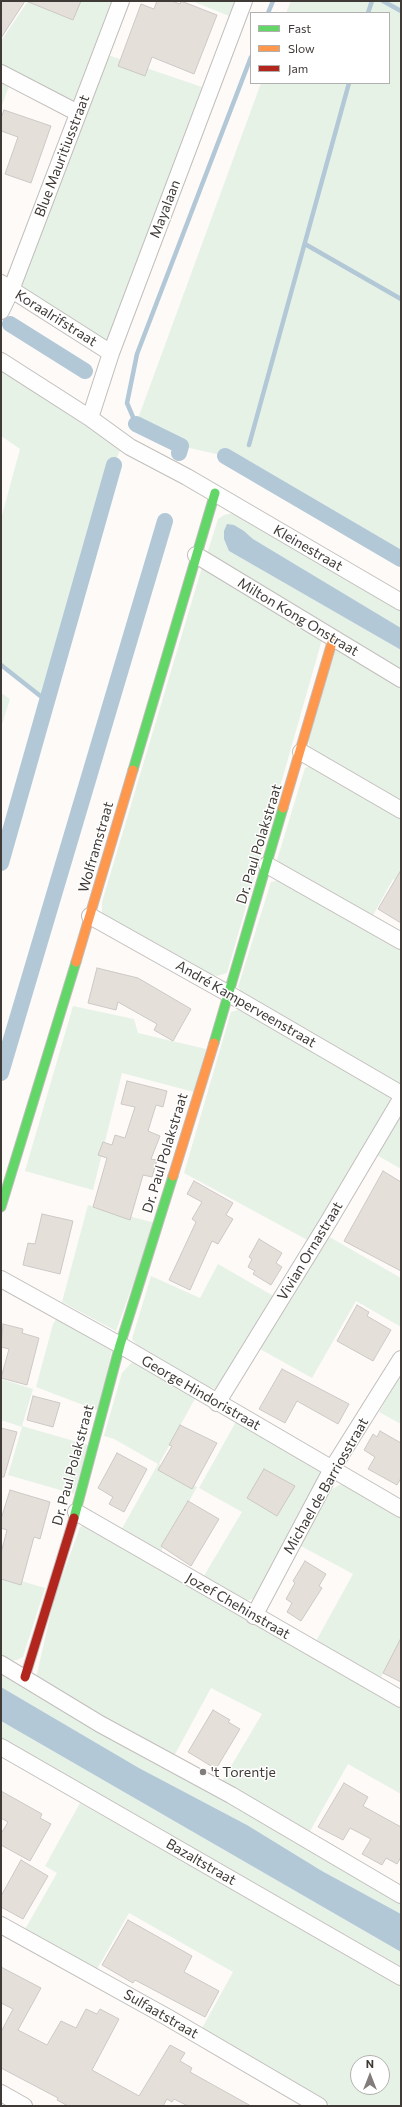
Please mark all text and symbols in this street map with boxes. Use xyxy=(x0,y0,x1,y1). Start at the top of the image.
legend xyxy=(250,12,390,84)
text: Fast xyxy=(288,21,311,35)
text: Slow xyxy=(288,41,315,55)
text: Jam xyxy=(288,61,308,75)
street label: Blue Mauritiusstraat xyxy=(31,93,93,219)
street label: Mayalaan xyxy=(146,177,184,241)
street label: Koraalrifstraat xyxy=(12,286,100,350)
street label: Kleinestraat xyxy=(270,521,346,575)
street label: Milton Kong Onstraat xyxy=(234,574,362,660)
street label: Dr. Paul Polakstraat xyxy=(233,782,285,906)
street label: Wolframstraat xyxy=(75,800,117,894)
street label: André Kamperveenstraat xyxy=(173,957,319,1051)
street label: Dr. Paul Polakstraat xyxy=(139,1091,191,1215)
street label: Vivian Ornastraat xyxy=(274,1199,346,1303)
street label: George Hindoristraat xyxy=(138,1352,264,1434)
street label: Dr. Paul Polakstraat xyxy=(49,1403,97,1527)
street label: Michael de Barriosstraat xyxy=(280,1415,372,1557)
street label: Jozef Chehinstraat xyxy=(183,1569,293,1643)
place label: 't Torentje xyxy=(211,1764,276,1780)
marker: 't Torentje xyxy=(198,1767,208,1777)
street label: Bazaltstraat xyxy=(163,1835,239,1889)
street label: Sulfaatstraat xyxy=(121,1986,201,2042)
north arrow xyxy=(350,2055,390,2095)
text: N xyxy=(366,2057,374,2070)

